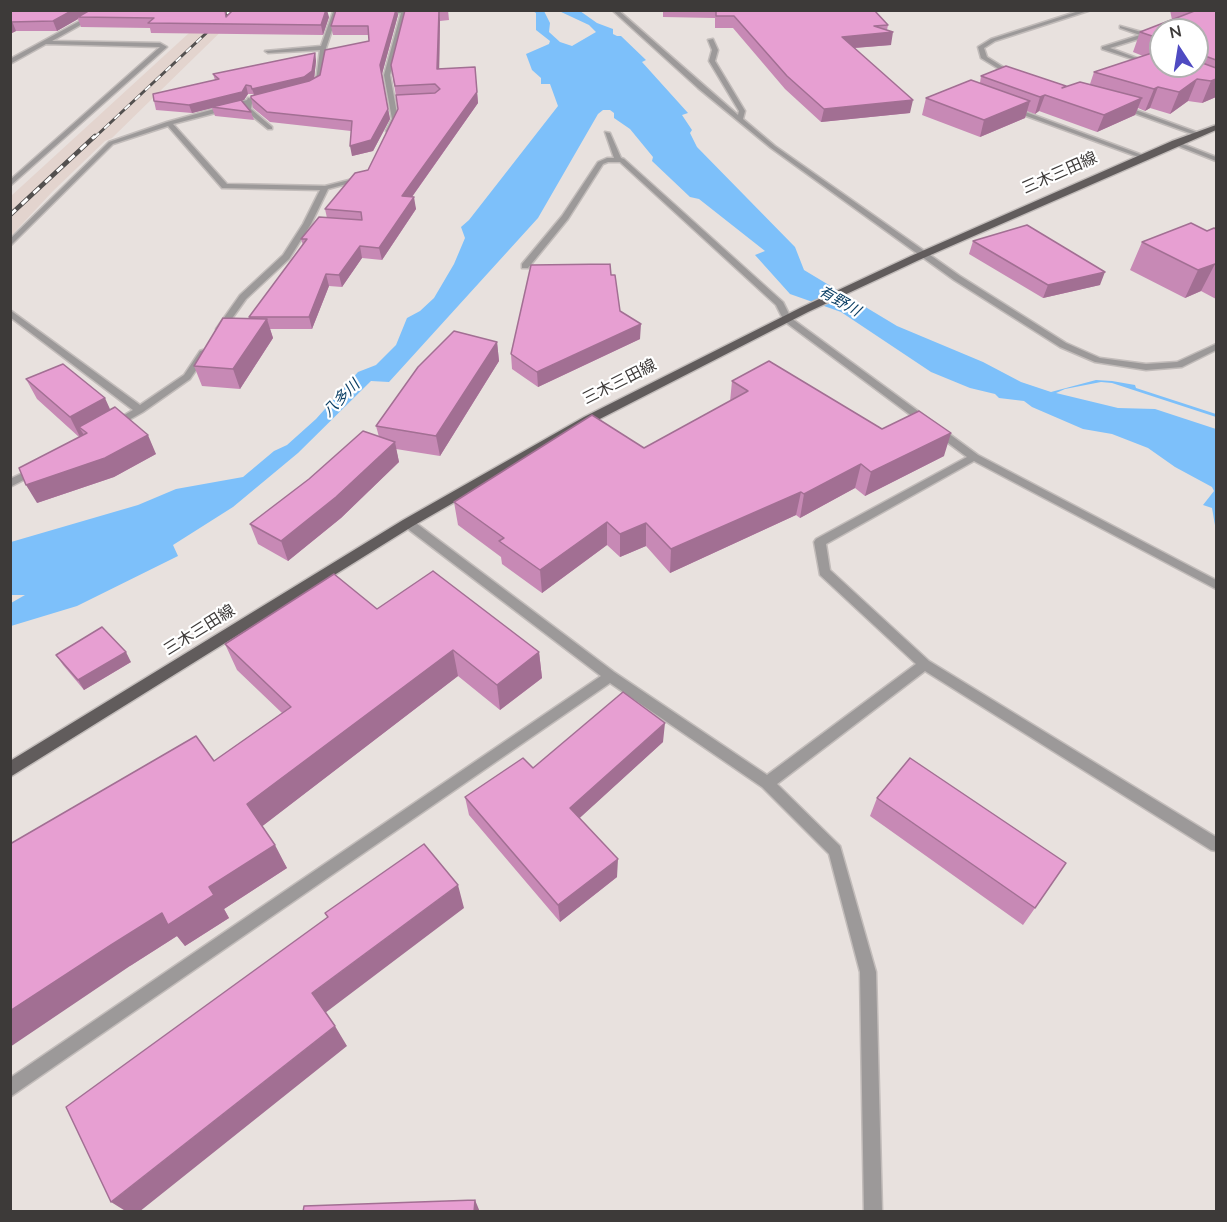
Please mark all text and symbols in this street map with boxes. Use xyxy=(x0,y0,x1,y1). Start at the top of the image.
north arrow xyxy=(1149,18,1209,78)
text: N xyxy=(1168,20,1184,44)
street label: 三木三田線 xyxy=(1020,149,1100,199)
water label: 有野川 xyxy=(815,283,863,321)
street label: 三木三田線 xyxy=(580,356,660,410)
water label: 八多川 xyxy=(320,377,364,421)
street label: 三木三田線 xyxy=(161,602,239,660)

